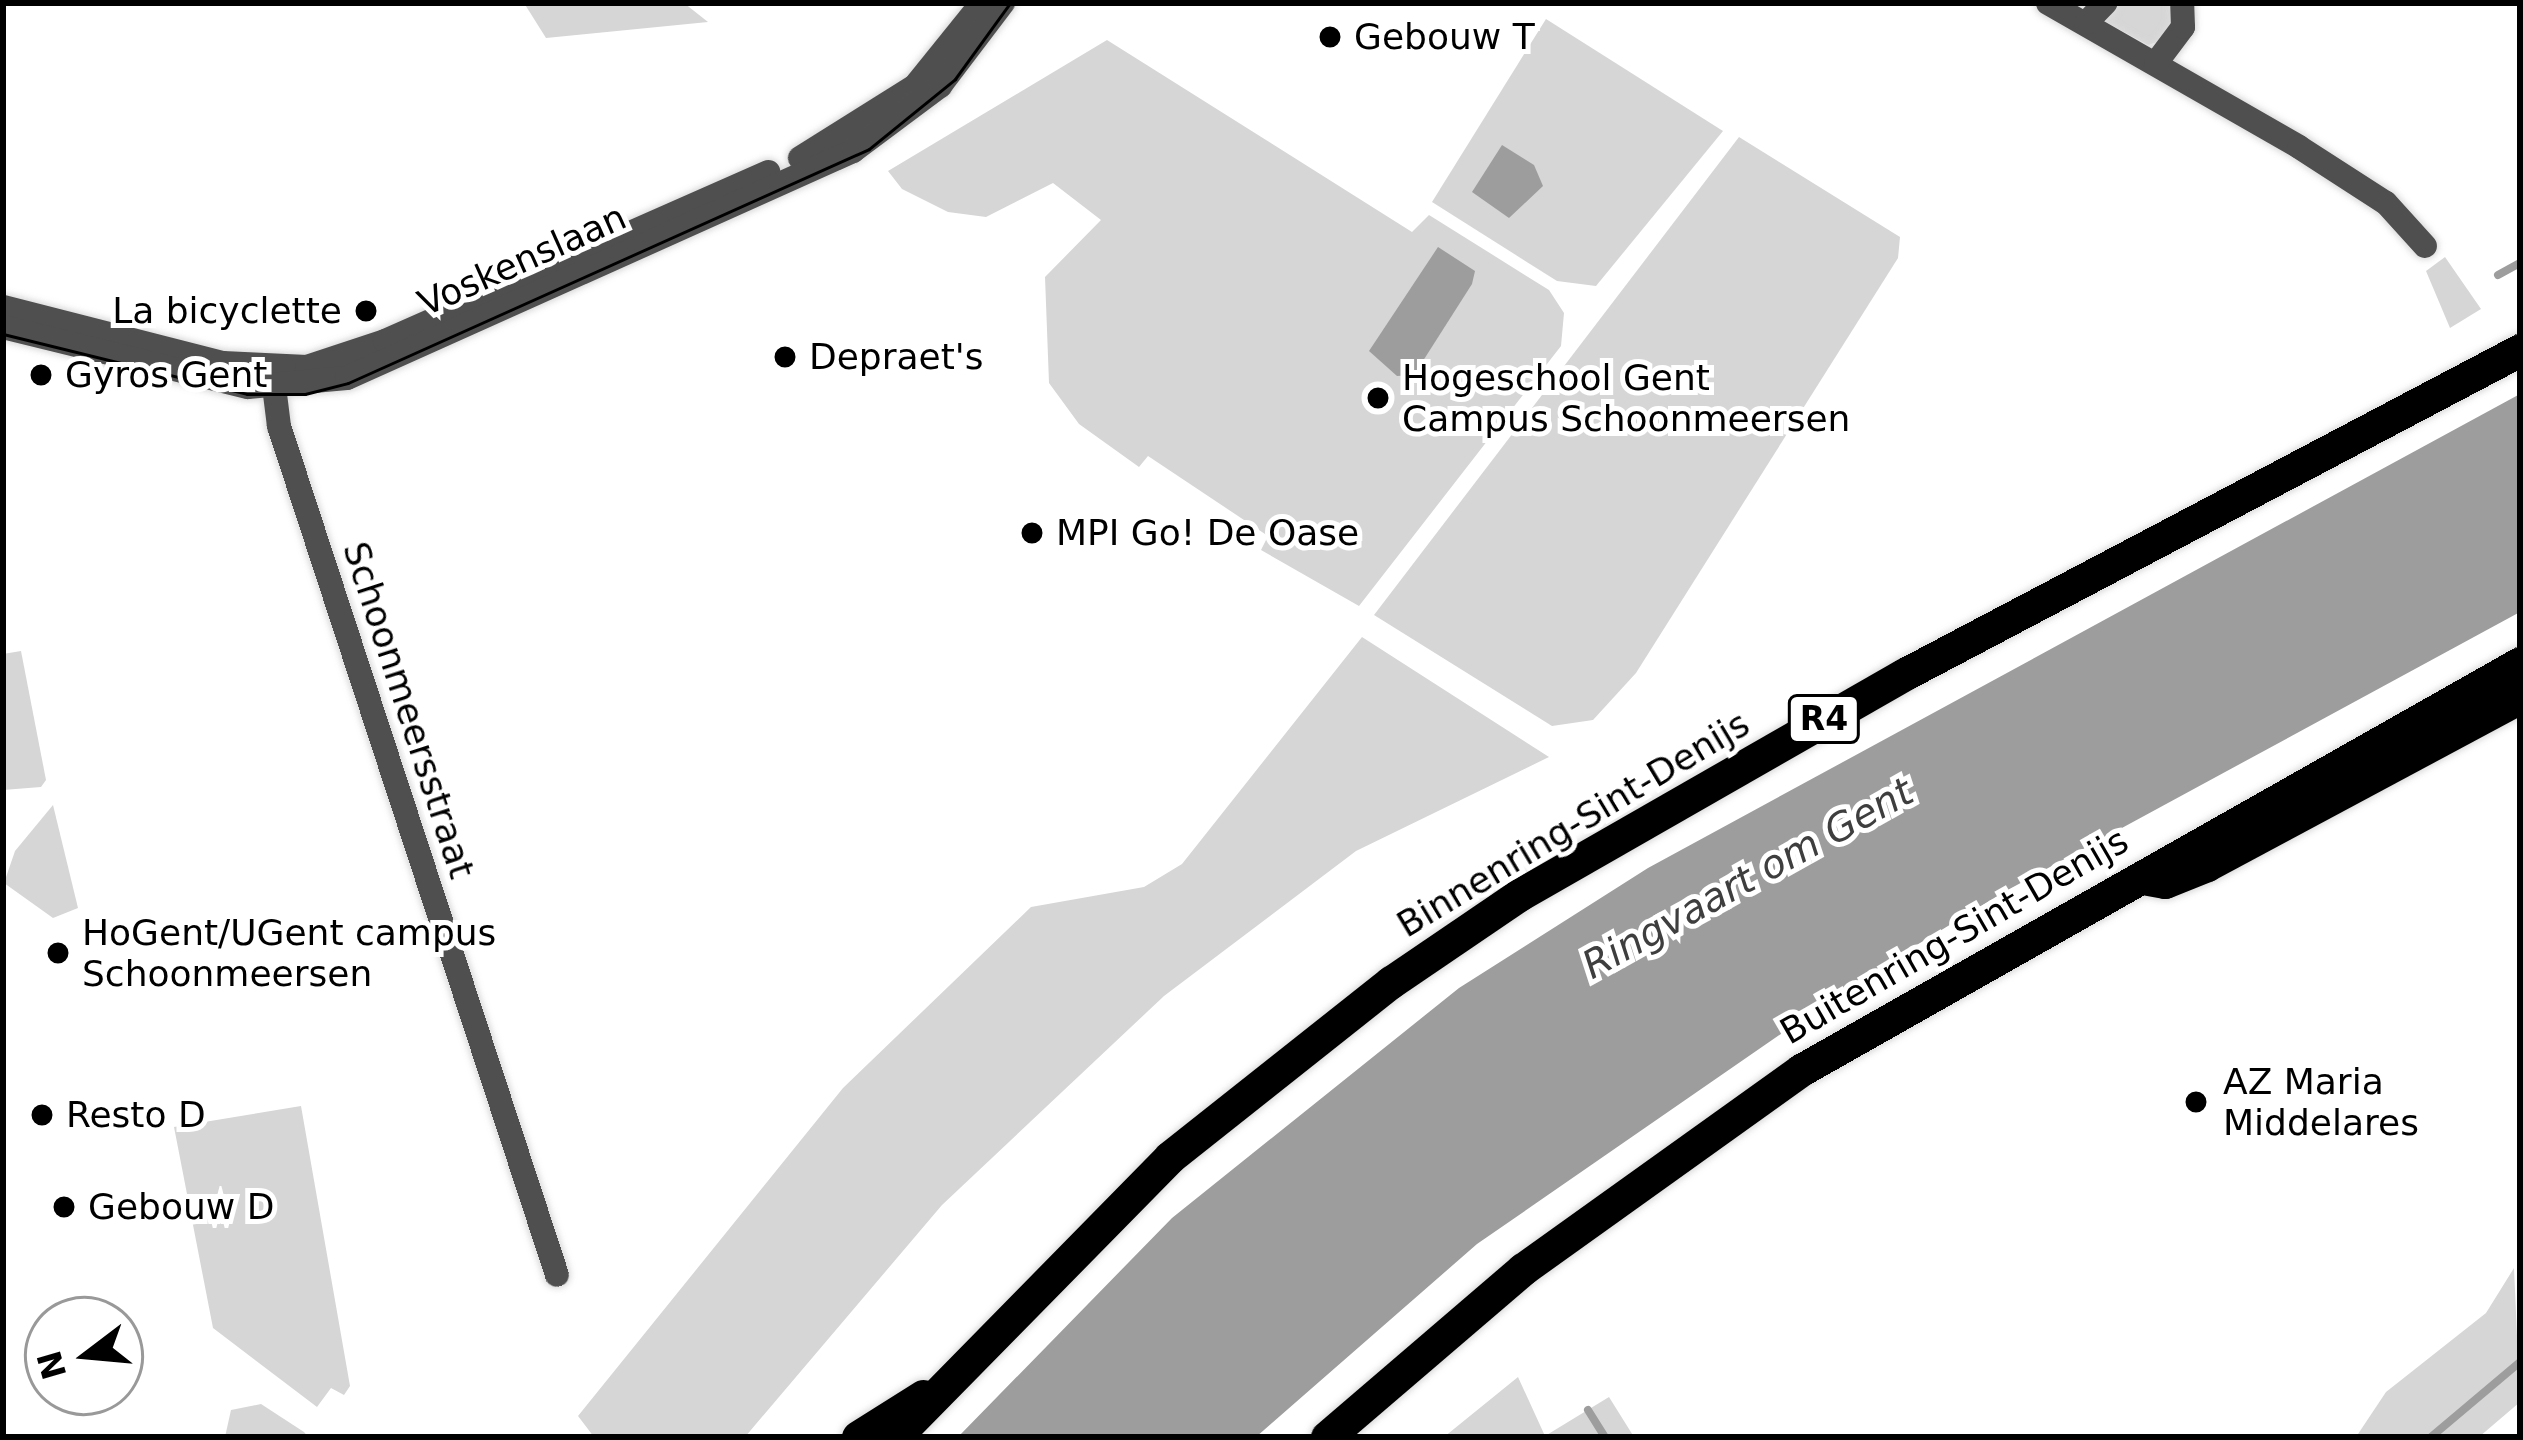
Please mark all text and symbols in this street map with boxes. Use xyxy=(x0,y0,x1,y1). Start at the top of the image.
place label: Gebouw T xyxy=(1354,15,1535,59)
marker: Gebouw T xyxy=(1317,24,1343,50)
street label: Voskenslaan xyxy=(411,195,633,325)
place label: La bicyclette xyxy=(112,289,342,333)
marker: La bicyclette xyxy=(353,298,379,324)
place label: Depraet's xyxy=(809,335,983,379)
marker: Depraet's xyxy=(772,344,798,370)
place label: Gyros Gent xyxy=(65,353,267,397)
place label: Hogeschool Gent Campus Schoonmeersen xyxy=(1402,355,1850,440)
marker: Gyros Gent xyxy=(28,362,54,388)
marker: Hogeschool Gent Campus Schoonmeersen xyxy=(1365,385,1391,411)
place label: MPI Go! De Oase xyxy=(1056,511,1359,555)
marker: MPI Go! De Oase xyxy=(1019,520,1045,546)
street label: Schoonmeersstraat xyxy=(334,536,484,884)
road number: R4 xyxy=(1785,692,1863,746)
street label: Binnenring-Sint-Denijs xyxy=(1389,702,1757,946)
water label: Ringvaart om Gent xyxy=(1575,769,1921,989)
street label: Buitenring-Sint-Denijs xyxy=(1772,819,2136,1053)
place label: HoGent/UGent campus Schoonmeersen xyxy=(82,910,496,995)
marker: HoGent/UGent campus Schoonmeersen xyxy=(45,940,71,966)
place label: AZ Maria Middelares xyxy=(2223,1059,2419,1144)
marker: AZ Maria Middelares xyxy=(2180,1086,2212,1118)
place label: Resto D xyxy=(66,1093,206,1137)
marker: Resto D xyxy=(29,1102,55,1128)
place label: Gebouw D xyxy=(88,1185,274,1229)
marker: Gebouw D xyxy=(51,1194,77,1220)
north arrow xyxy=(24,1296,144,1416)
text: N xyxy=(29,1347,74,1384)

